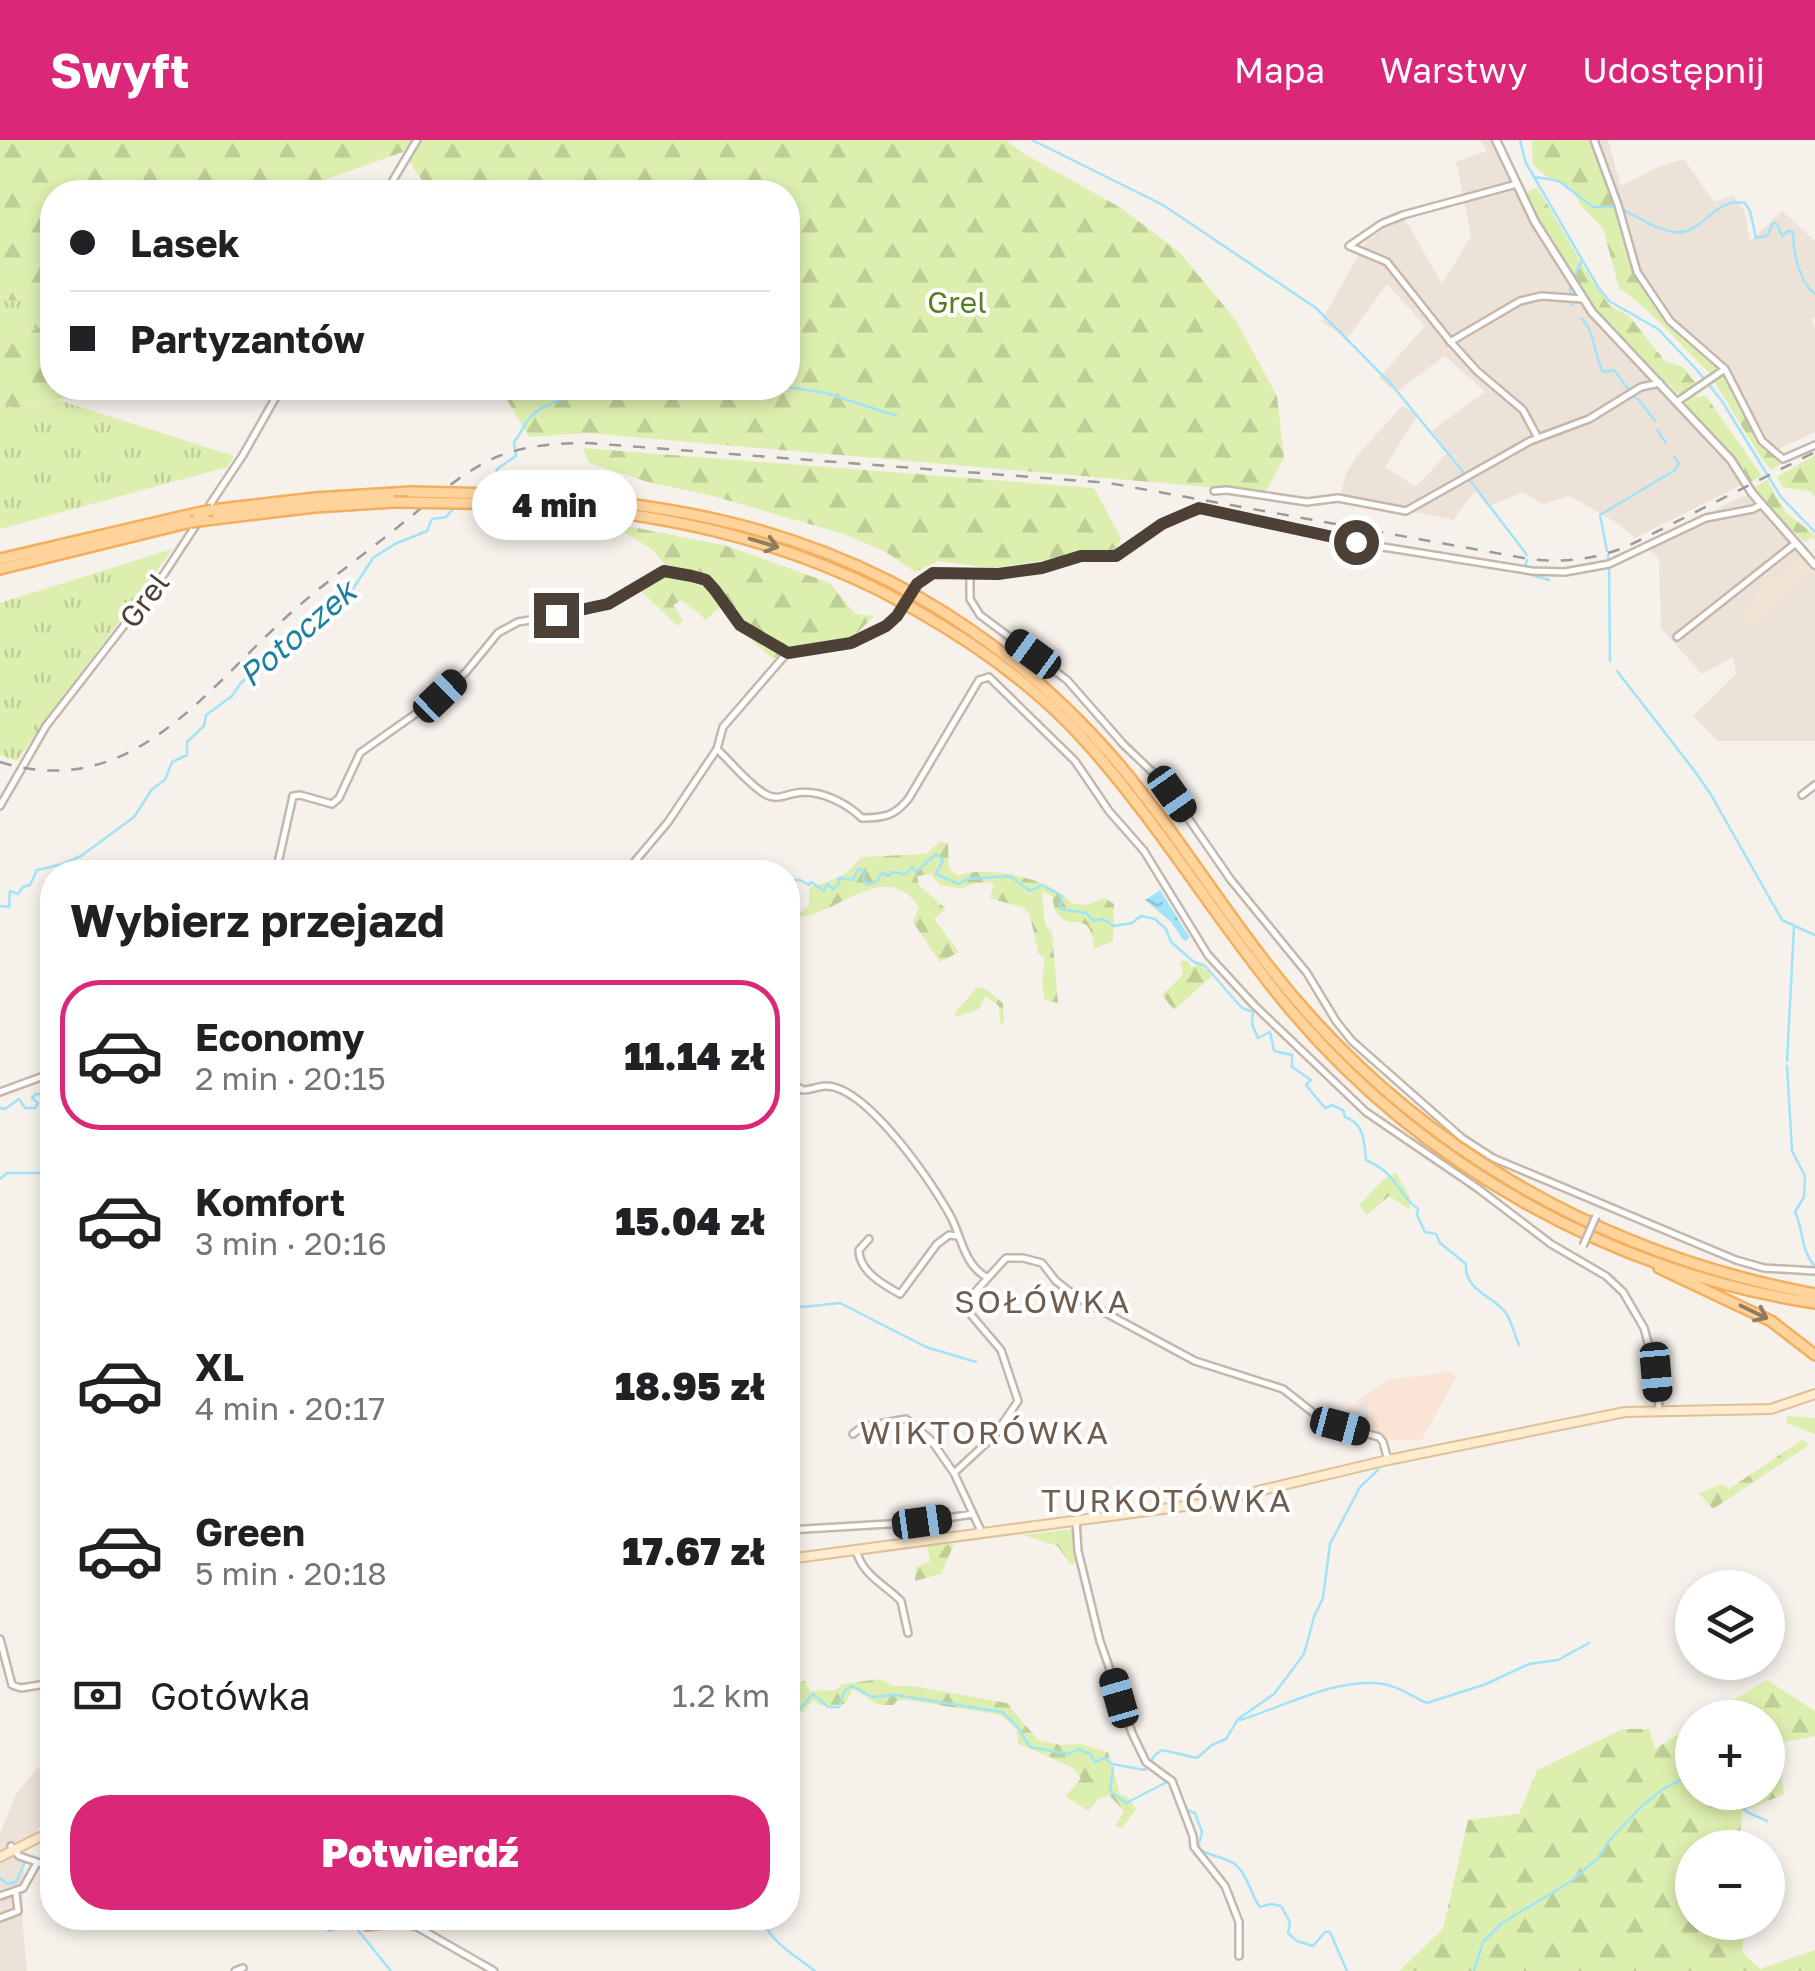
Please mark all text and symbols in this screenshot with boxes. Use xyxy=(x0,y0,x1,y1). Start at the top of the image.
text: Swyft xyxy=(50,41,189,99)
text: Mapa xyxy=(1234,49,1325,91)
text: Warstwy xyxy=(1380,49,1527,91)
text: Udostępnij xyxy=(1582,49,1765,91)
text: Lasek xyxy=(130,220,240,265)
park label: Grel xyxy=(927,284,987,320)
text: Partyzantów xyxy=(130,316,365,361)
callout: 4 min xyxy=(474,470,638,540)
text: 4 min xyxy=(512,486,597,524)
route start xyxy=(1334,520,1379,565)
one-way arrow xyxy=(748,535,779,553)
street label: Grel xyxy=(112,565,176,635)
water label: Potoczek xyxy=(231,570,365,694)
route end xyxy=(534,593,579,638)
car xyxy=(1000,624,1066,684)
car xyxy=(408,664,472,728)
car xyxy=(1143,761,1201,827)
text: Wybierz przejazd xyxy=(70,893,445,947)
icon: car xyxy=(75,1010,165,1100)
text: Economy xyxy=(195,1014,364,1059)
text: 11.14 zł xyxy=(624,1033,765,1078)
text: 2 min · 20:15 xyxy=(195,1059,386,1097)
icon: car xyxy=(75,1175,165,1265)
text: Komfort xyxy=(195,1179,345,1224)
text: 15.04 zł xyxy=(615,1198,765,1243)
text: 3 min · 20:16 xyxy=(195,1224,387,1262)
district label: SOŁÓWKA xyxy=(954,1282,1132,1320)
one-way arrow xyxy=(1739,1303,1768,1322)
icon: car xyxy=(75,1340,165,1430)
car xyxy=(1638,1341,1674,1403)
text: XL xyxy=(195,1344,244,1389)
text: 18.95 zł xyxy=(615,1363,765,1408)
text: 4 min · 20:17 xyxy=(195,1389,385,1427)
car xyxy=(1307,1404,1373,1448)
district label: WIKTORÓWKA xyxy=(860,1413,1110,1451)
district label: TURKOTÓWKA xyxy=(1041,1481,1293,1519)
car xyxy=(890,1503,954,1541)
icon: car xyxy=(75,1505,165,1595)
text: Green xyxy=(195,1509,305,1554)
text: 17.67 zł xyxy=(622,1528,765,1573)
text: 5 min · 20:18 xyxy=(195,1554,387,1592)
map controls xyxy=(1675,1570,1785,1940)
button: layers xyxy=(1675,1570,1785,1680)
car xyxy=(1096,1665,1142,1731)
icon: cash xyxy=(70,1668,125,1723)
text: Gotówka xyxy=(150,1673,311,1718)
text: 1.2 km xyxy=(672,1676,770,1714)
button: + xyxy=(1675,1700,1785,1810)
button: Potwierdź xyxy=(70,1795,770,1910)
button: − xyxy=(1675,1830,1785,1940)

